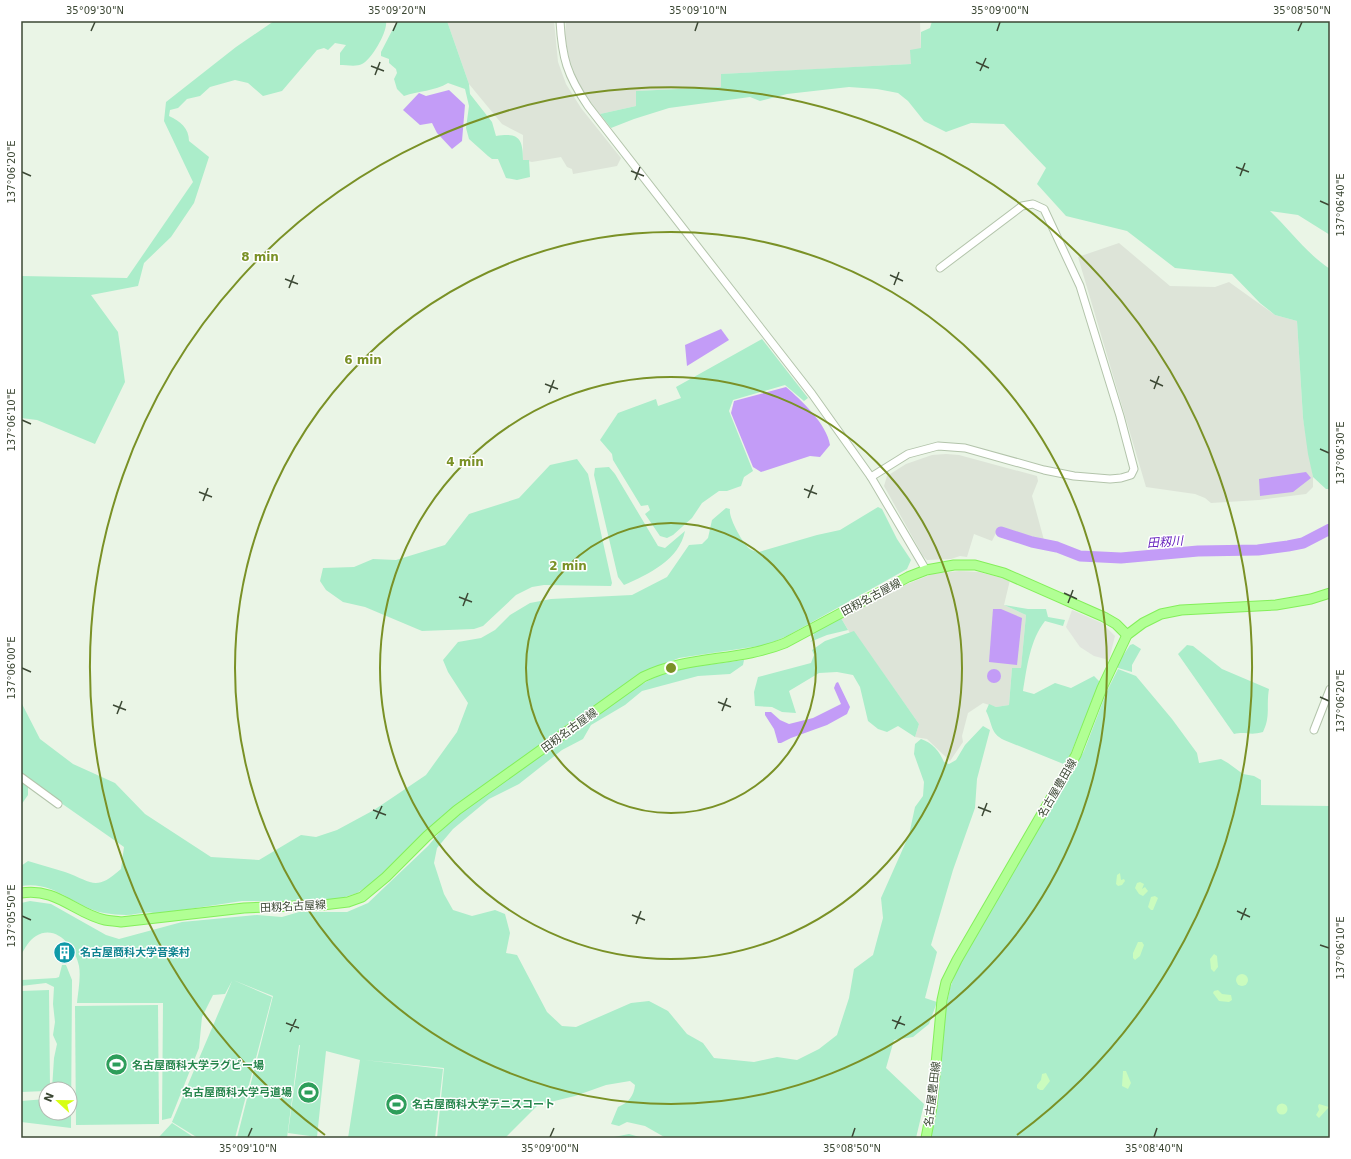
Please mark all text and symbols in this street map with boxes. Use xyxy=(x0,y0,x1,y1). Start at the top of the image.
text: 35°09'30"N xyxy=(66,5,124,16)
text: 35°09'20"N xyxy=(368,5,426,16)
text: 35°09'10"N xyxy=(669,5,727,16)
text: 35°09'00"N xyxy=(971,5,1029,16)
text: 35°08'50"N xyxy=(1273,5,1331,16)
text: 137°06'20"E xyxy=(6,140,17,204)
text: 137°06'40"E xyxy=(1335,173,1346,237)
text: 8 min xyxy=(241,250,279,264)
text: 6 min xyxy=(344,353,382,367)
text: 137°06'10"E xyxy=(6,388,17,452)
text: 137°06'30"E xyxy=(1335,421,1346,485)
text: 4 min xyxy=(446,455,484,469)
water label: 田籾川 xyxy=(1147,534,1185,550)
text: 2 min xyxy=(549,559,587,573)
street label: 田籾名古屋線 xyxy=(839,576,903,619)
text: 137°06'00"E xyxy=(6,636,17,700)
centre of rings xyxy=(664,661,678,675)
text: 137°06'20"E xyxy=(1335,669,1346,733)
street label: 田籾名古屋線 xyxy=(539,706,600,755)
street label: 名古屋豊田線 xyxy=(1035,756,1080,820)
text: 137°05'50"E xyxy=(6,884,17,948)
street label: 田籾名古屋線 xyxy=(260,898,326,915)
text: 137°06'10"E xyxy=(1335,916,1346,980)
building icon: 名古屋商科大学音楽村 xyxy=(51,939,77,965)
place label: 名古屋商科大学音楽村 xyxy=(80,946,190,959)
sports icon: 名古屋商科大学ラグビー場 xyxy=(104,1052,130,1078)
place label: 名古屋商科大学ラグビー場 xyxy=(132,1059,264,1072)
street label: 名古屋豊田線 xyxy=(922,1061,943,1128)
sports icon: 名古屋商科大学弓道場 xyxy=(295,1079,321,1105)
north arrow xyxy=(38,1081,78,1121)
place label: 名古屋商科大学弓道場 xyxy=(182,1086,292,1099)
text: N xyxy=(41,1091,57,1104)
sports icon: 名古屋商科大学テニスコート xyxy=(383,1091,409,1117)
place label: 名古屋商科大学テニスコート xyxy=(412,1098,555,1111)
text: 35°09'10"N xyxy=(219,1143,277,1154)
text: 35°09'00"N xyxy=(521,1143,579,1154)
text: 35°08'50"N xyxy=(823,1143,881,1154)
text: 35°08'40"N xyxy=(1125,1143,1183,1154)

